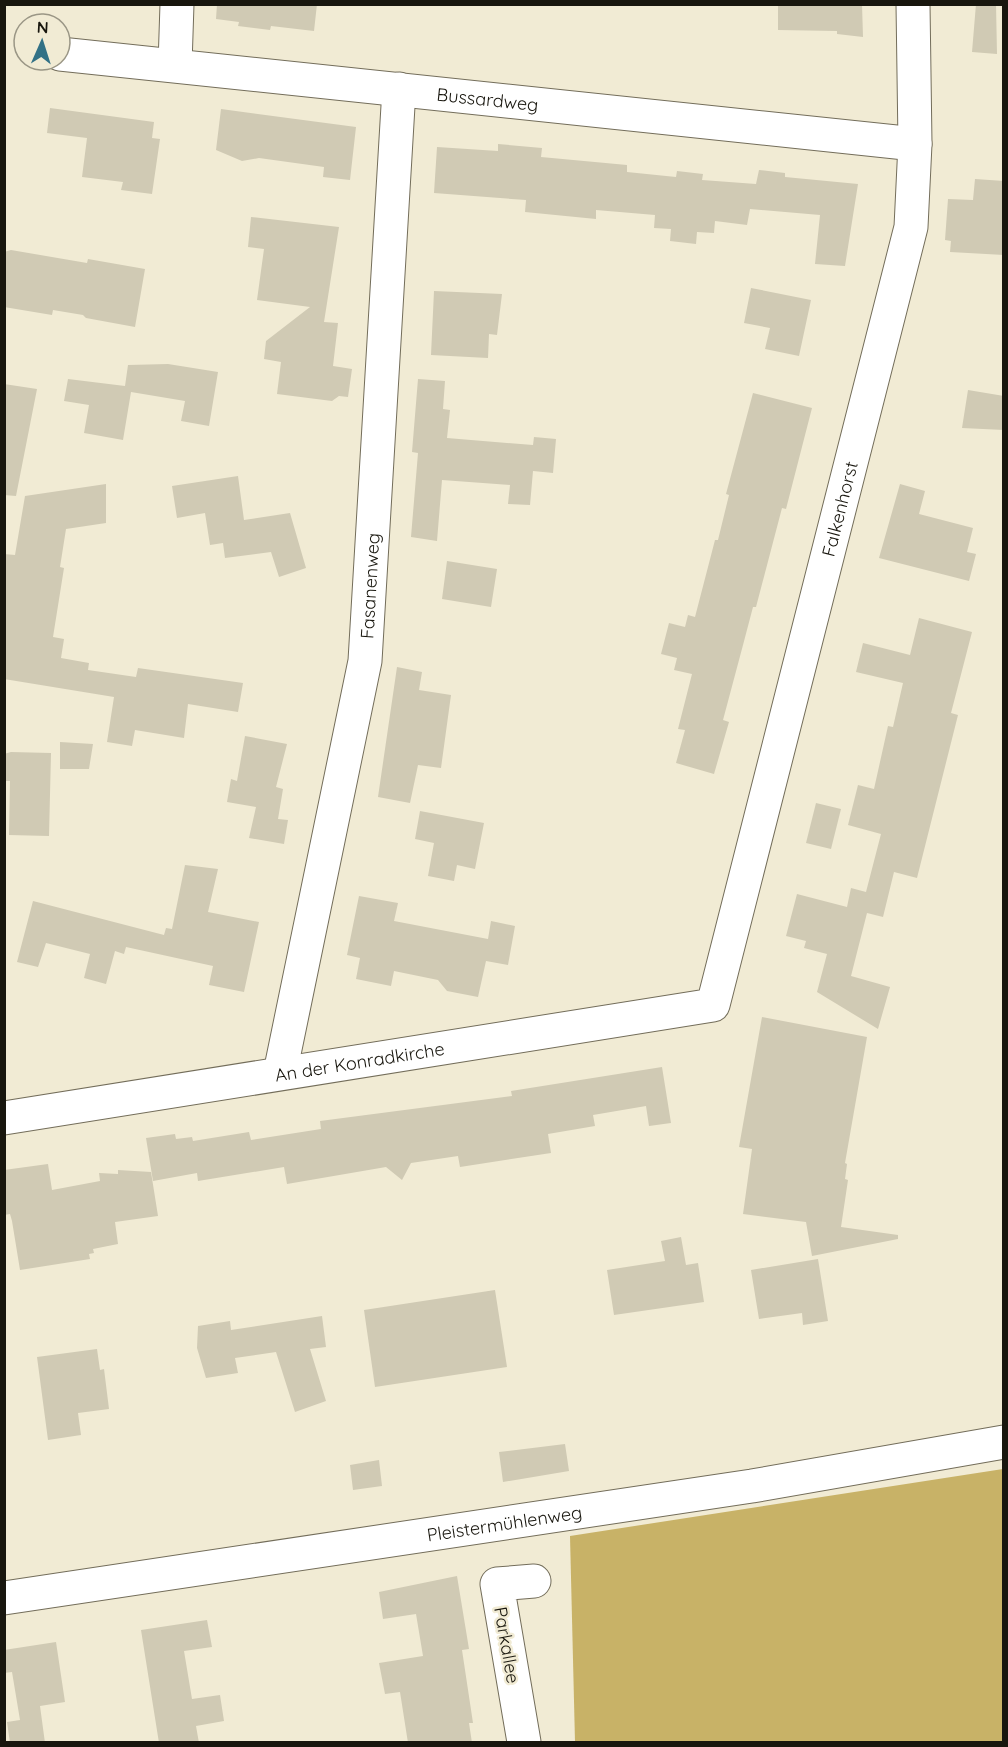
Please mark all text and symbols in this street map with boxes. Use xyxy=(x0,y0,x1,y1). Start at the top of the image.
north arrow xyxy=(12,12,72,72)
text: N xyxy=(36,17,49,37)
street label: Bussardweg xyxy=(436,82,540,116)
street label: Falkenhorst xyxy=(816,459,862,559)
street label: Fasanenweg xyxy=(355,532,384,639)
street label: An der Konradkirche xyxy=(273,1036,446,1086)
street label: Pleistermühlenweg xyxy=(425,1500,584,1546)
street label: Parkallee xyxy=(489,1605,525,1685)

